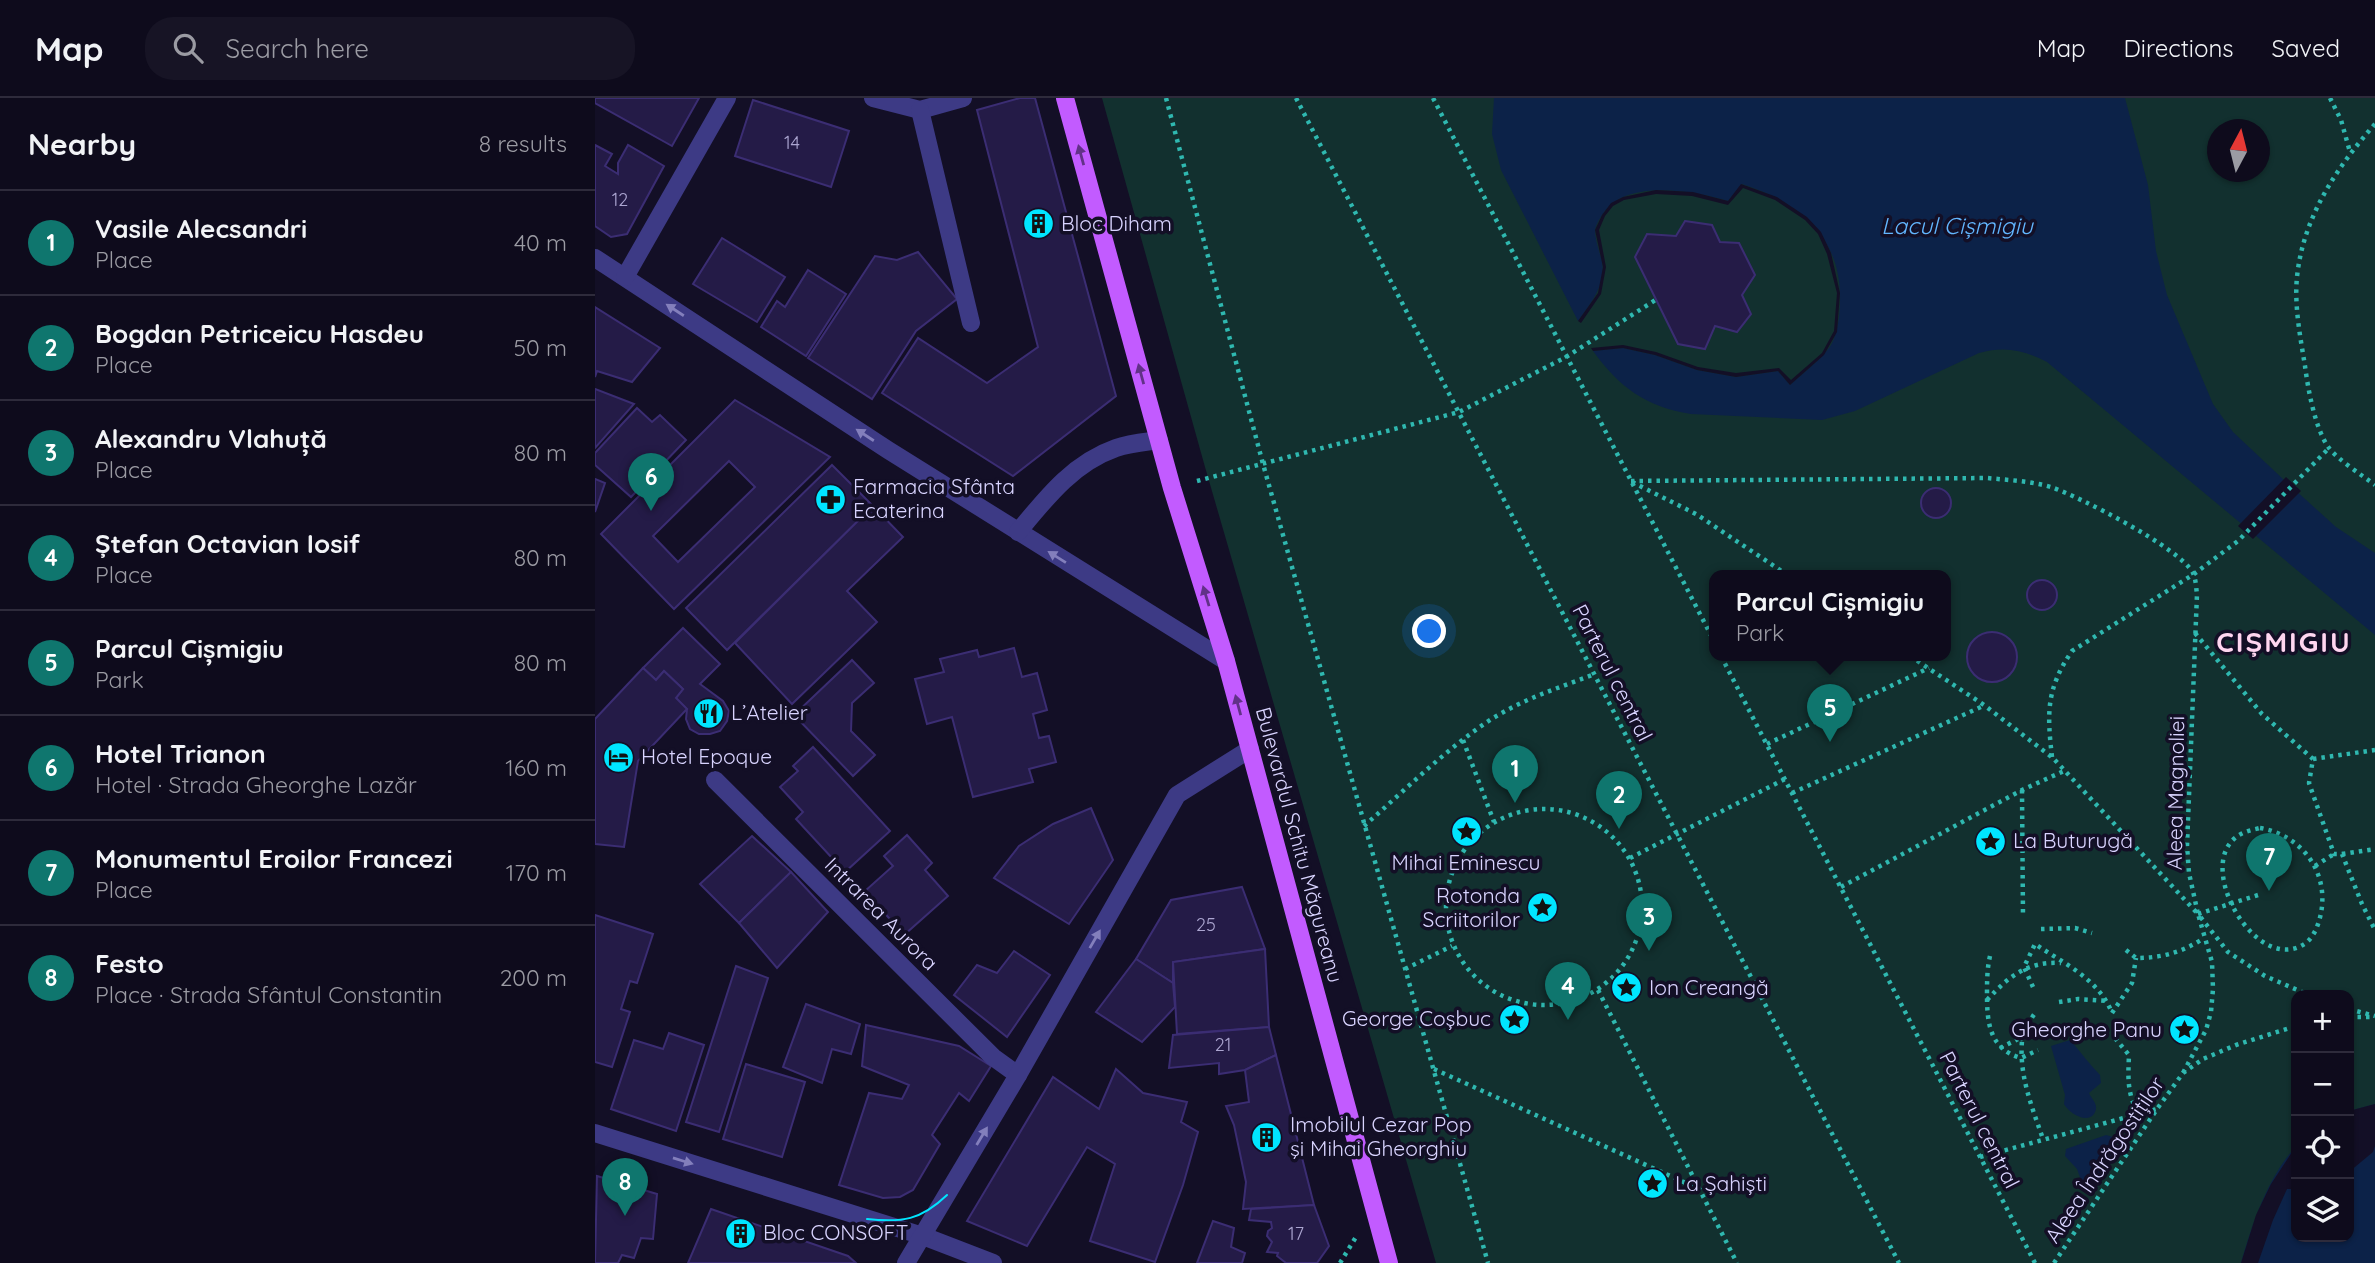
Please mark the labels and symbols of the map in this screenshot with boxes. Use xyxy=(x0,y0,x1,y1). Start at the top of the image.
north arrow xyxy=(2207,119,2270,182)
house number: 14 xyxy=(784,131,800,154)
one-way arrow xyxy=(1075,144,1085,165)
house number: 12 xyxy=(612,188,628,211)
building icon: Bloc Diham xyxy=(1021,207,1055,241)
place label: Bloc Diham xyxy=(1061,210,1172,236)
water label: Lacul Cișmigiu xyxy=(1881,211,2035,240)
one-way arrow xyxy=(666,303,684,317)
one-way arrow xyxy=(1135,363,1146,385)
one-way arrow xyxy=(856,429,875,442)
pin: 6 xyxy=(628,453,674,511)
place label: Farmacia Sfânta Ecaterina xyxy=(853,473,1015,523)
pharmacy icon: Farmacia Sfânta Ecaterina xyxy=(813,482,847,516)
one-way arrow xyxy=(1048,550,1067,563)
one-way arrow xyxy=(1200,585,1211,606)
street label: Parterul central xyxy=(1567,600,1659,745)
your location xyxy=(1412,614,1446,648)
district label: CIȘMIGIU xyxy=(2216,624,2352,659)
pin: 5 xyxy=(1807,684,1853,742)
one-way arrow xyxy=(1232,694,1243,716)
restaurant icon: L’Atelier xyxy=(691,696,725,730)
place label: L’Atelier xyxy=(731,699,808,725)
street label: Bulevardul Schitu Măgureanu xyxy=(1251,704,1349,985)
street label: Aleea Magnoliei xyxy=(2161,716,2189,870)
hotel icon: Hotel Epoque xyxy=(601,740,635,774)
place label: Hotel Epoque xyxy=(641,743,772,769)
pin: 1 xyxy=(1492,745,1538,803)
pin: 2 xyxy=(1596,771,1642,829)
place icon: Mihai Eminescu xyxy=(1449,814,1483,848)
place icon: La Buturugă xyxy=(1973,824,2007,858)
place label: La Buturugă xyxy=(2013,827,2133,853)
pin: 7 xyxy=(2246,833,2292,891)
place label: Mihai Eminescu xyxy=(1392,849,1541,875)
street label: Intrarea Aurora xyxy=(820,851,944,975)
place label: Rotonda Scriitorilor xyxy=(1423,882,1520,932)
place icon: Rotonda Scriitorilor xyxy=(1526,891,1560,925)
pin: 3 xyxy=(1626,893,1672,951)
house number: 25 xyxy=(1196,913,1216,936)
one-way arrow xyxy=(1089,929,1101,949)
pin: 4 xyxy=(1545,962,1591,1020)
place icon: Ion Creangă xyxy=(1609,971,1643,1005)
place label: Ion Creangă xyxy=(1649,974,1769,1000)
place icon: George Coșbuc xyxy=(1497,1002,1531,1036)
place label: George Coșbuc xyxy=(1342,1005,1491,1031)
place icon: Gheorghe Panu xyxy=(2168,1013,2202,1047)
place label: Gheorghe Panu xyxy=(2011,1016,2162,1042)
house number: 21 xyxy=(1215,1033,1231,1056)
street label: Parterul central xyxy=(1934,1047,2026,1192)
street label: Aleea Îndrăgostiților xyxy=(2039,1071,2169,1248)
place label: Imobilul Cezar Pop şi Mihai Gheorghiu xyxy=(1290,1111,1471,1161)
building icon: Imobilul Cezar Pop şi Mihai Gheorghiu xyxy=(1250,1120,1284,1154)
one-way arrow xyxy=(976,1127,988,1146)
one-way arrow xyxy=(673,1156,694,1167)
pin: 8 xyxy=(602,1158,648,1216)
place icon: La Șahiști xyxy=(1635,1167,1669,1201)
place label: La Șahiști xyxy=(1675,1170,1767,1196)
building icon: Bloc CONSOFT xyxy=(723,1216,757,1250)
place label: Bloc CONSOFT xyxy=(763,1219,908,1245)
house number: 17 xyxy=(1288,1222,1304,1245)

